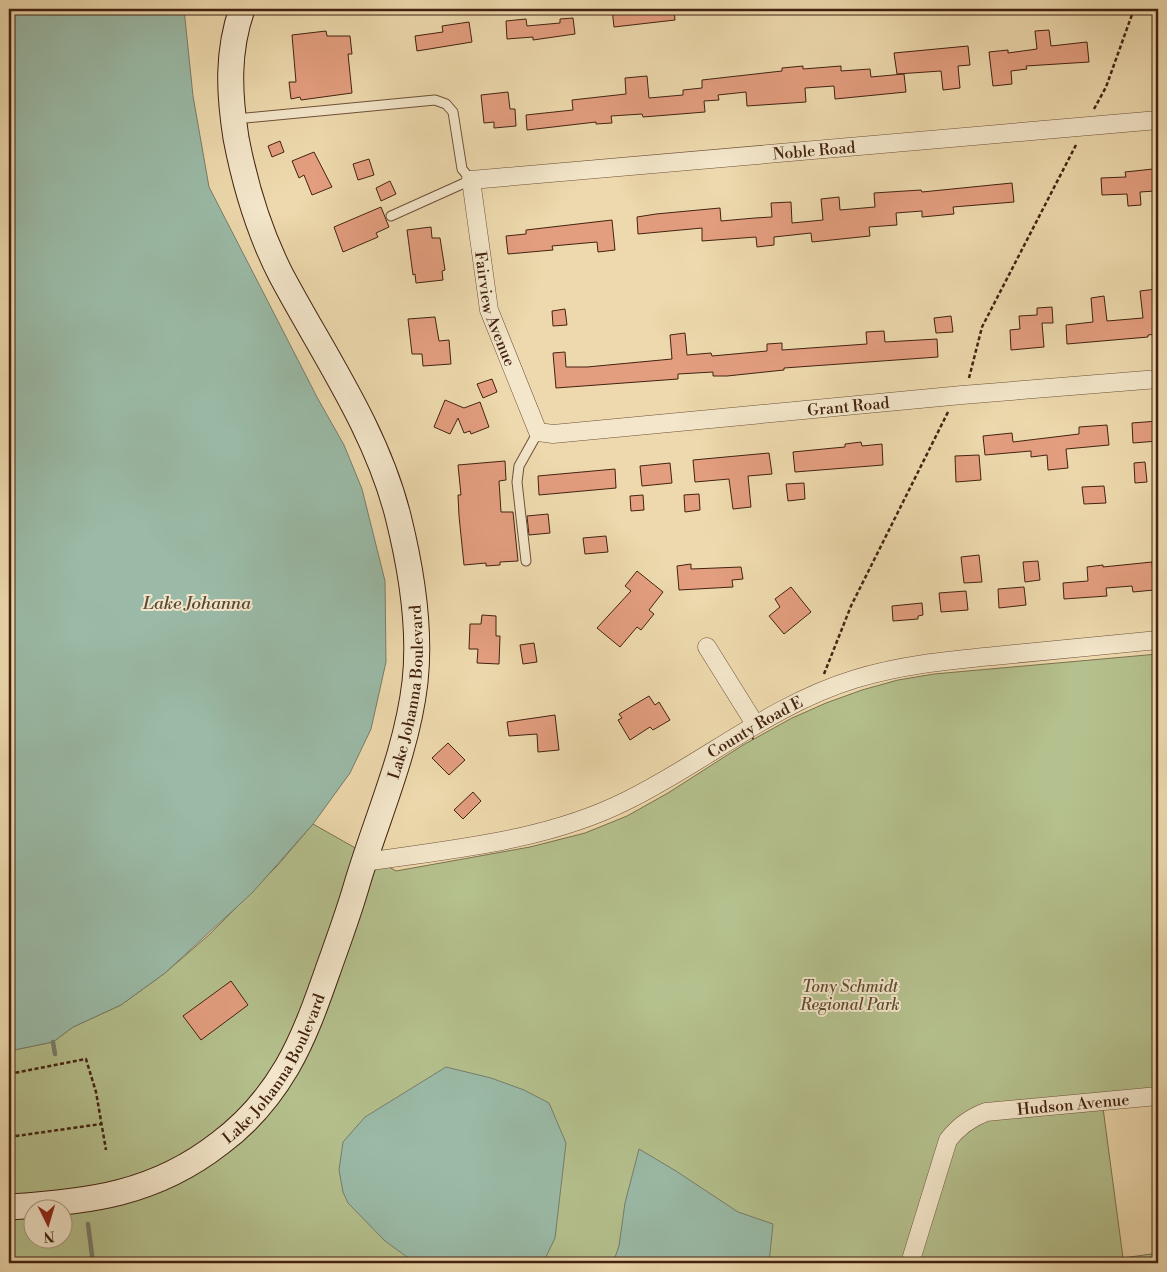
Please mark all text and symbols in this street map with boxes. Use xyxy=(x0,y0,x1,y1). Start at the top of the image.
street label: Noble Road xyxy=(772,137,856,165)
street label: Fairview Avenue xyxy=(470,250,520,369)
street label: Grant Road xyxy=(806,393,890,421)
water label: Lake Johanna xyxy=(142,592,252,615)
street label: Lake Johanna Boulevard xyxy=(384,604,428,782)
street label: County Road E xyxy=(704,692,806,763)
park label: Tony Schmidt Regional Park xyxy=(799,977,900,1015)
street label: Lake Johanna Boulevard xyxy=(219,991,330,1148)
street label: Hudson Avenue xyxy=(1016,1090,1130,1120)
north arrow xyxy=(22,1200,72,1250)
text: N xyxy=(43,1227,55,1245)

